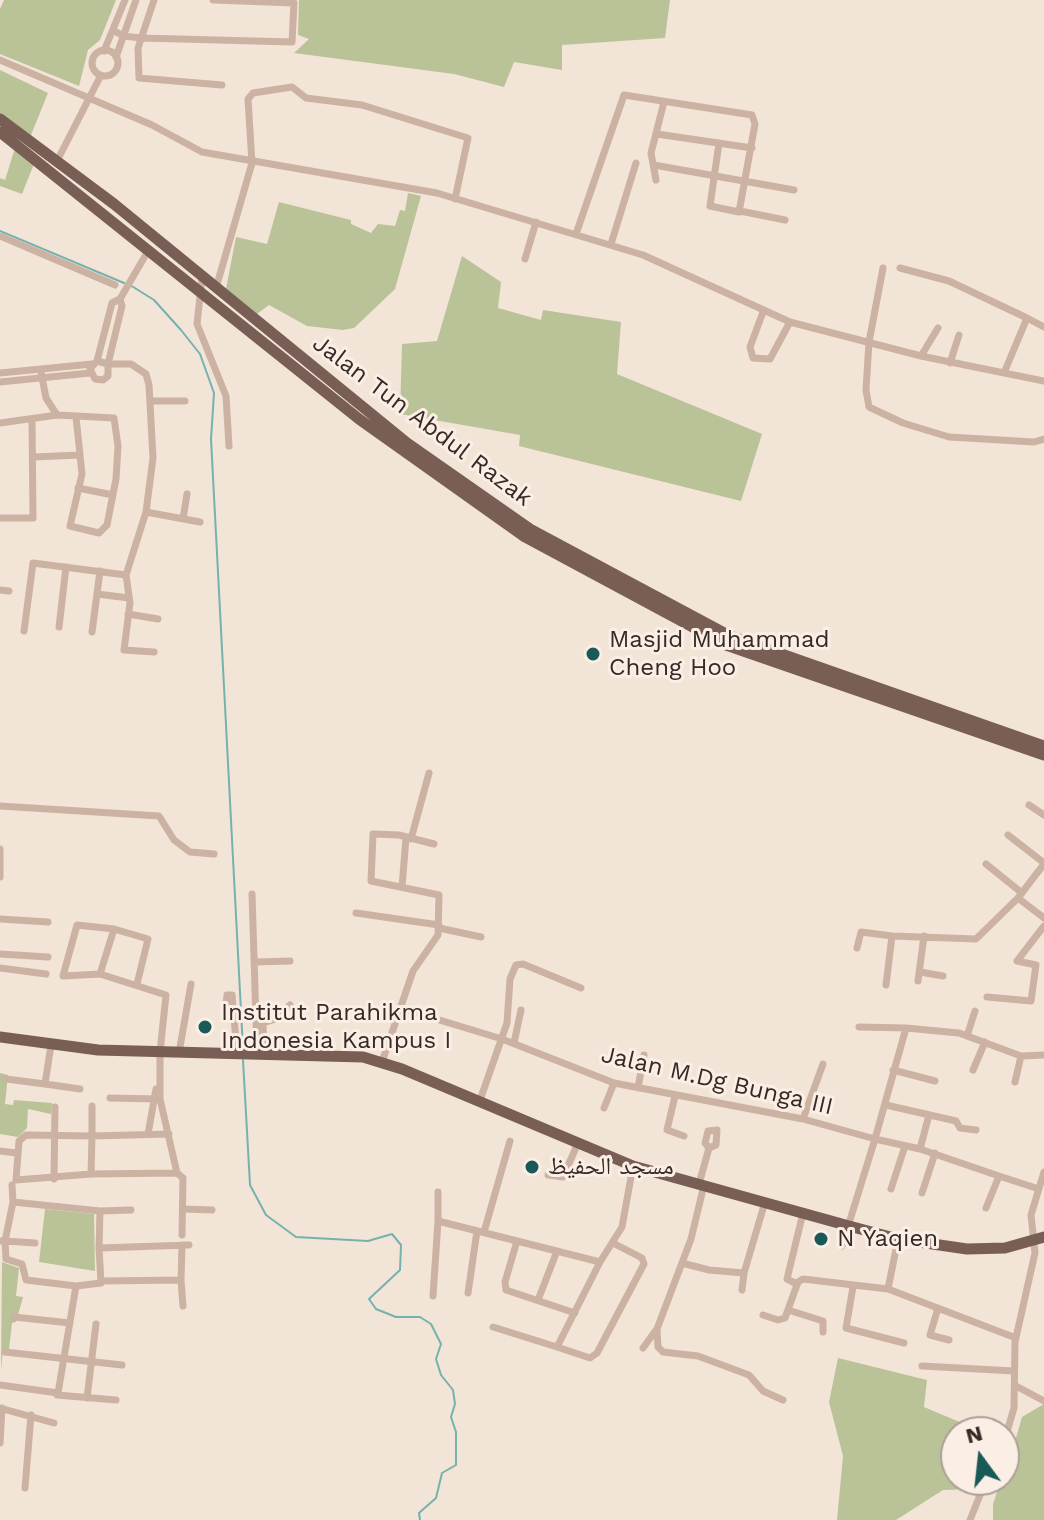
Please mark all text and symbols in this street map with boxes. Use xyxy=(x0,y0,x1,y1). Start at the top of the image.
street label: Jalan Tun Abdul Razak xyxy=(307,329,537,513)
place label: Masjid Muhammad Cheng Hoo xyxy=(609,626,830,682)
marker: Masjid Muhammad Cheng Hoo xyxy=(584,645,602,663)
place label: Institut Parahikma Indonesia Kampus I xyxy=(221,999,451,1055)
marker: Institut Parahikma Indonesia Kampus I xyxy=(196,1018,214,1036)
street label: Jalan M.Dg Bunga III xyxy=(598,1040,836,1122)
place label: مسجد الحفيظ xyxy=(548,1153,674,1181)
marker: مسجد الحفيظ xyxy=(523,1158,541,1176)
place label: N Yaqien xyxy=(837,1225,938,1253)
marker: N Yaqien xyxy=(812,1230,830,1248)
north arrow xyxy=(940,1416,1020,1496)
text: N xyxy=(963,1420,985,1448)

